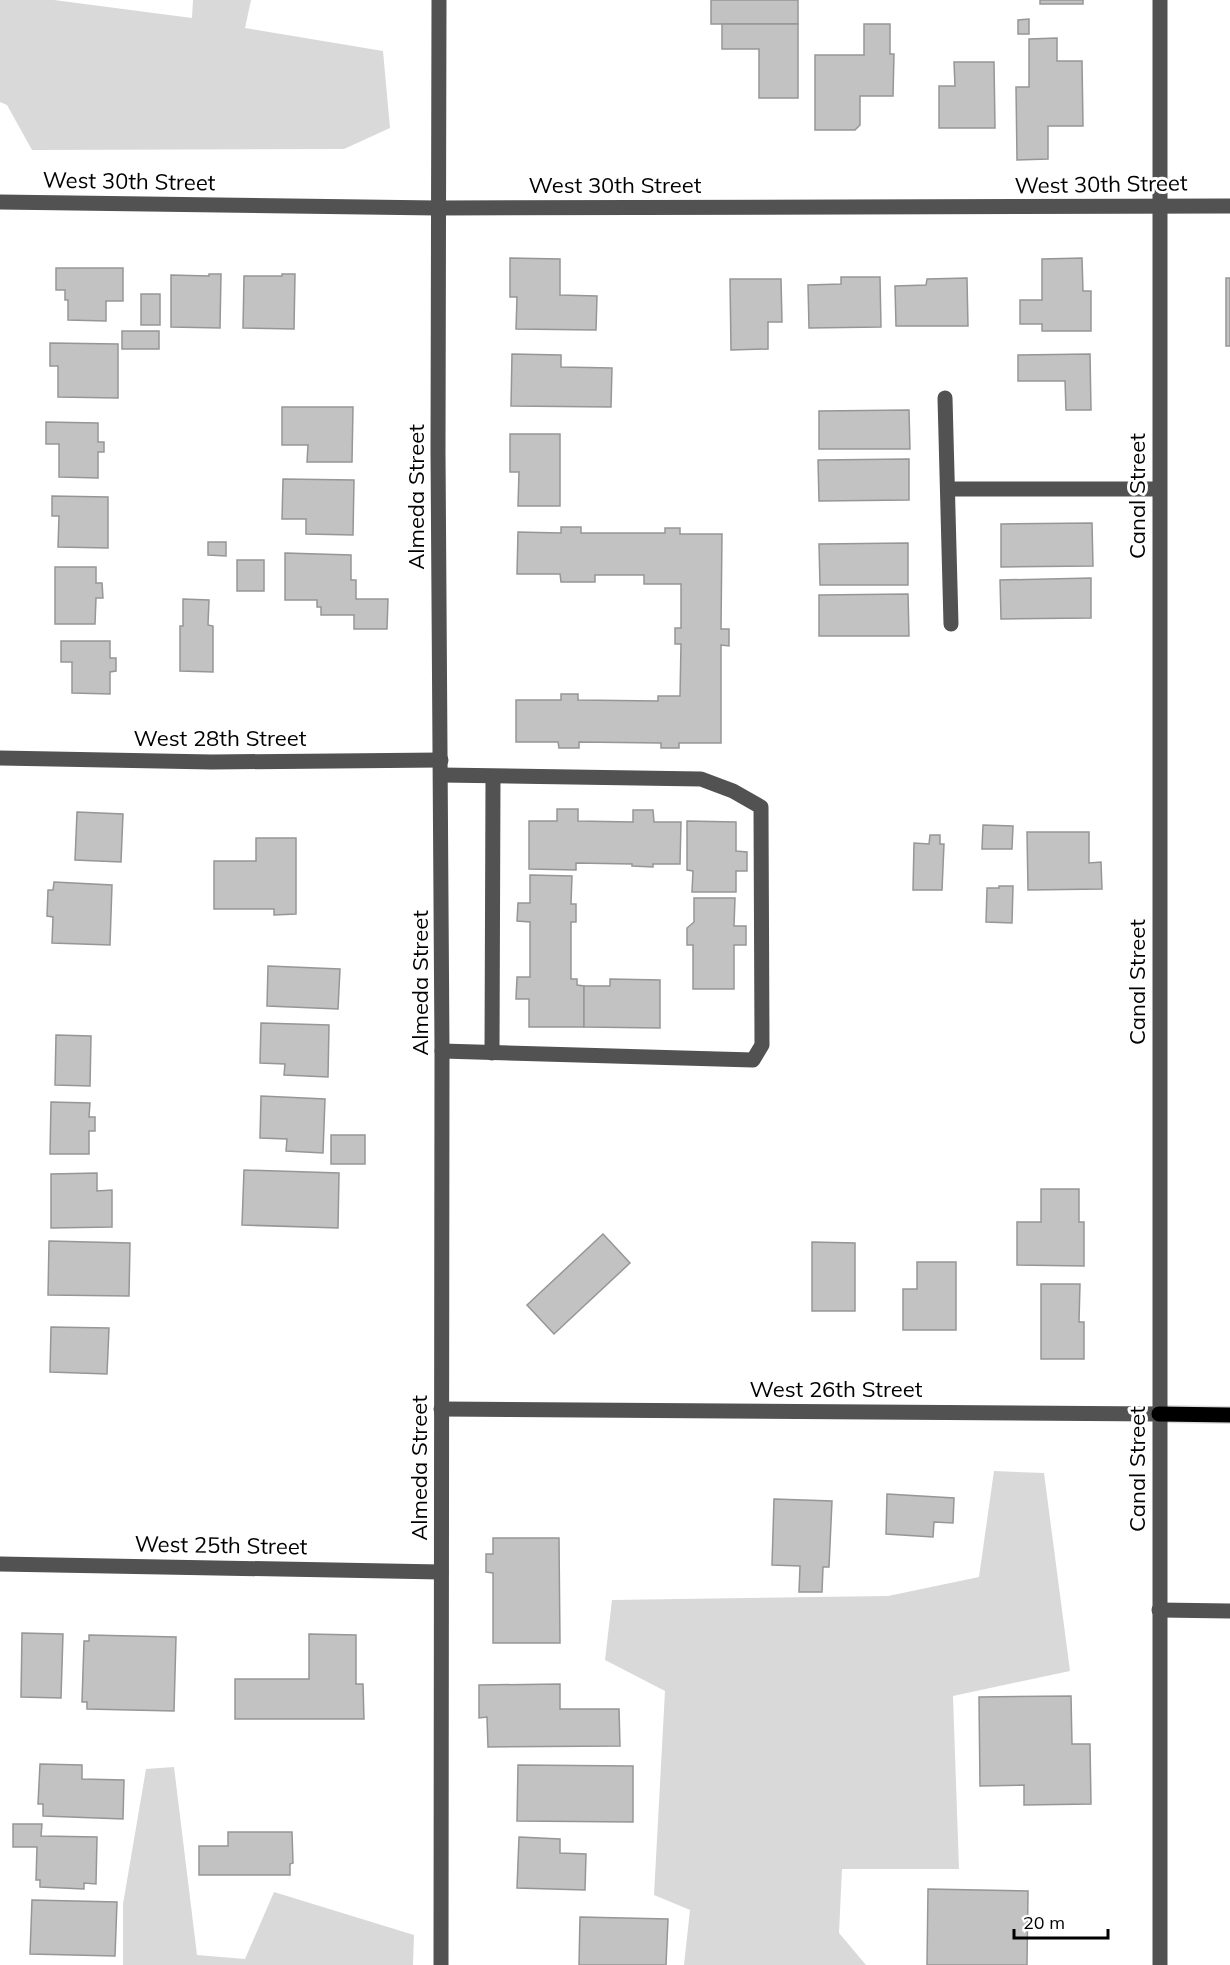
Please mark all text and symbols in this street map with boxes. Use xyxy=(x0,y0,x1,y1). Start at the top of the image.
street label: West 30th Street xyxy=(42,165,216,197)
street label: West 30th Street xyxy=(1014,168,1188,200)
street label: West 30th Street xyxy=(529,171,702,199)
street label: Almeda Street xyxy=(402,424,430,570)
street label: Canal Street xyxy=(1123,433,1151,559)
street label: West 28th Street xyxy=(134,724,307,752)
street label: Almeda Street xyxy=(406,910,434,1056)
street label: Canal Street xyxy=(1123,919,1151,1045)
street label: West 26th Street xyxy=(750,1375,923,1403)
street label: Almeda Street xyxy=(405,1395,433,1541)
street label: Canal Street xyxy=(1123,1406,1151,1532)
street label: West 25th Street xyxy=(134,1529,308,1561)
scale bar xyxy=(1014,1902,1108,1940)
text: 20 m xyxy=(1023,1911,1065,1934)

